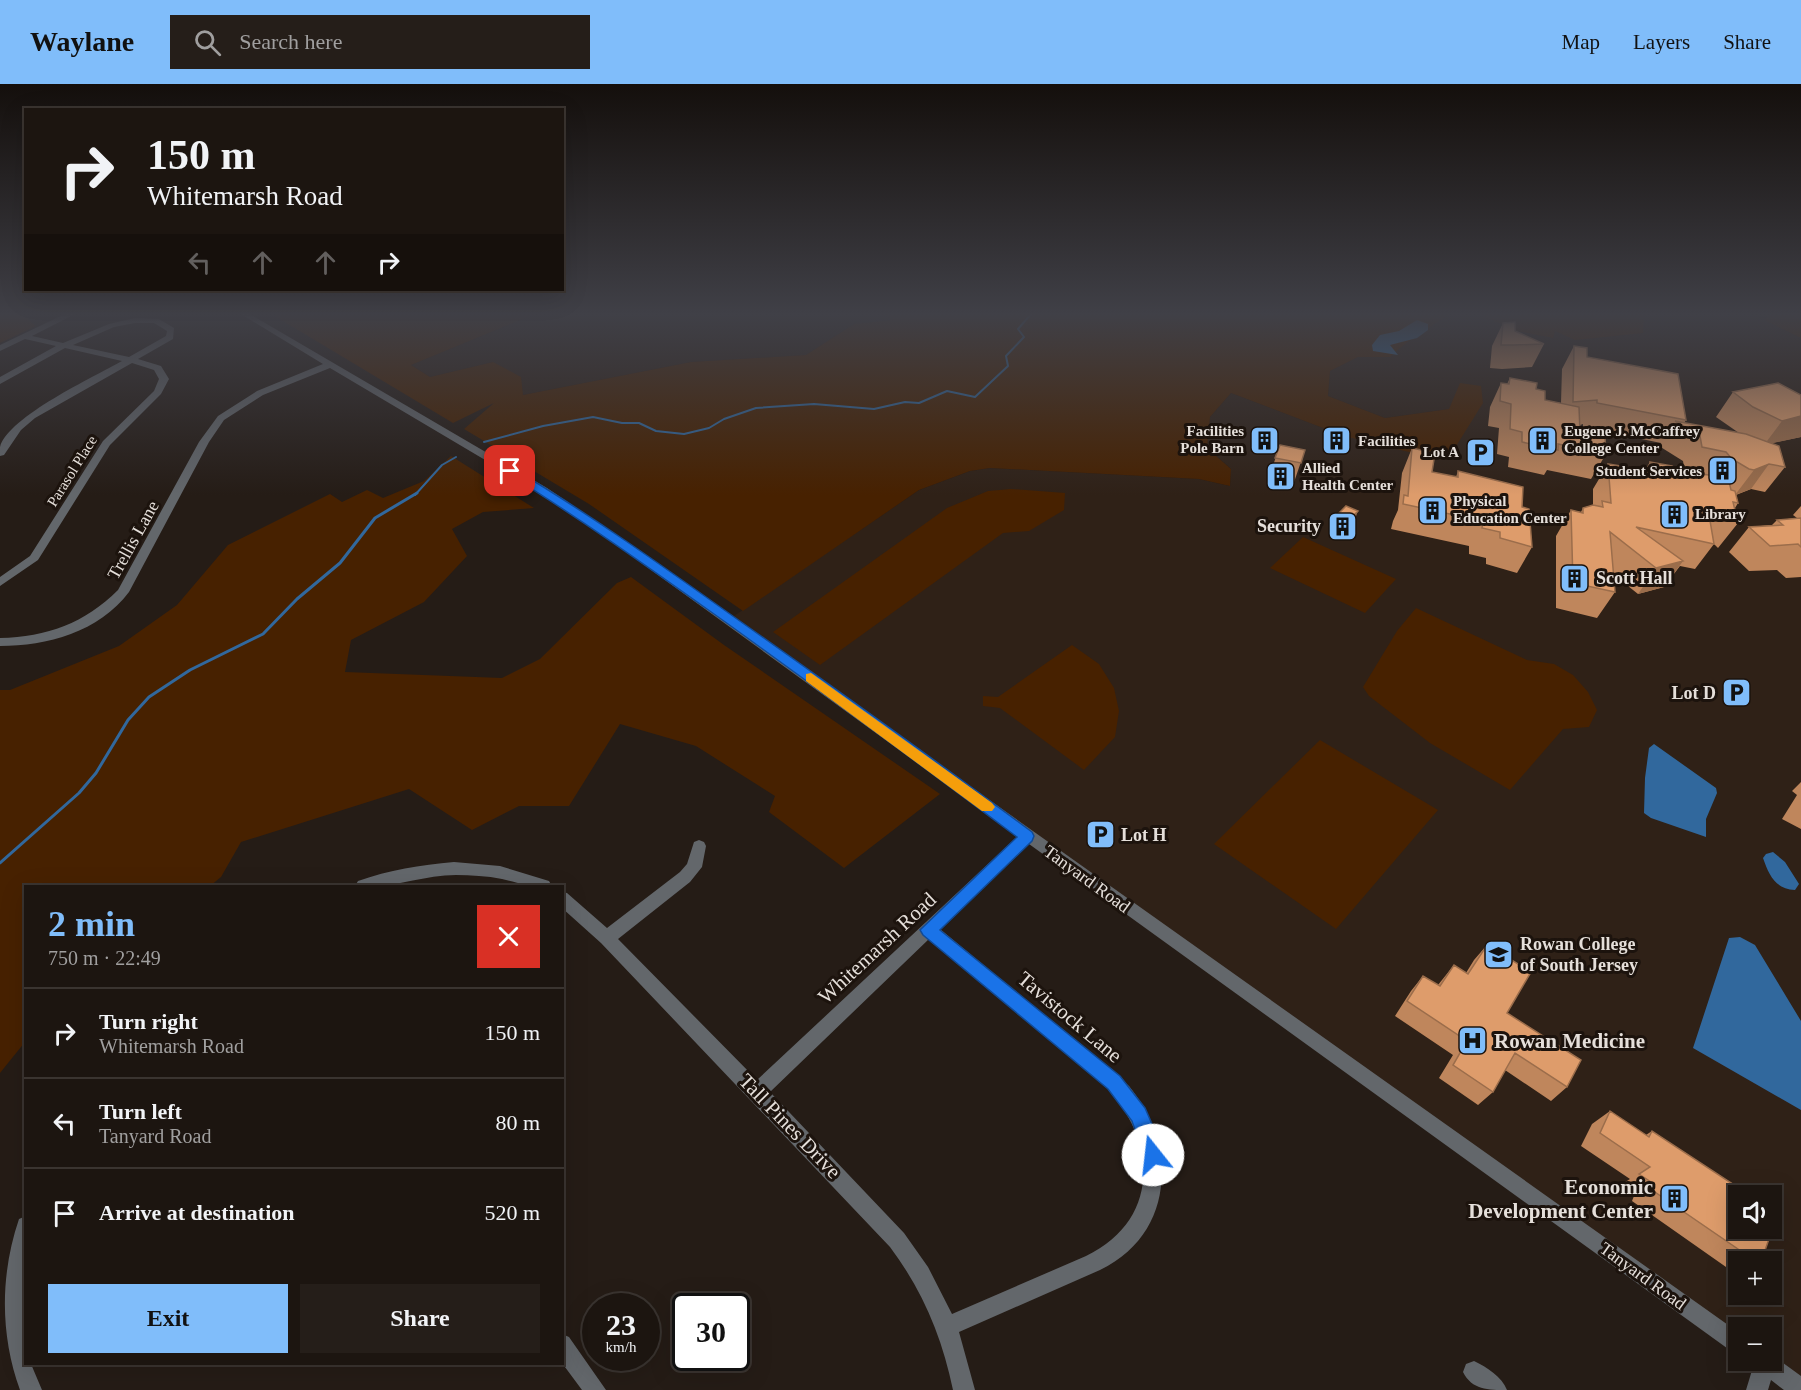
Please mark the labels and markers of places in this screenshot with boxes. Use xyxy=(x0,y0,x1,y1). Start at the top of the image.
place label: Facilities Pole Barn xyxy=(1180,423,1245,456)
place label: Eugene J. McCaffrey College Center xyxy=(1564,423,1700,456)
building icon: Facilities Pole Barn xyxy=(1249,424,1281,456)
building icon: Eugene J. McCaffrey College Center xyxy=(1527,424,1559,456)
building icon: Facilities xyxy=(1321,425,1353,457)
place label: Facilities xyxy=(1358,433,1416,449)
parking icon: Lot A xyxy=(1464,436,1496,468)
place label: Lot A xyxy=(1423,444,1459,460)
pin xyxy=(484,445,535,496)
building icon: Student Services xyxy=(1707,455,1739,487)
place label: Allied Health Center xyxy=(1302,460,1394,493)
building icon: Allied Health Center xyxy=(1265,461,1297,493)
place label: Student Services xyxy=(1596,463,1702,479)
place label: Physical Education Center xyxy=(1453,493,1567,526)
building icon: Physical Education Center xyxy=(1416,494,1448,526)
building icon: Library xyxy=(1658,498,1690,530)
place label: Library xyxy=(1695,506,1746,522)
building icon: Security xyxy=(1326,510,1358,542)
place label: Security xyxy=(1257,516,1321,536)
building icon: Scott Hall xyxy=(1559,562,1591,594)
place label: Scott Hall xyxy=(1596,568,1673,588)
parking icon: Lot D xyxy=(1721,677,1753,709)
place label: Lot D xyxy=(1672,683,1716,703)
parking icon: Lot H xyxy=(1084,819,1116,851)
place label: Lot H xyxy=(1121,825,1167,845)
place label: Rowan College of South Jersey xyxy=(1520,934,1638,975)
school or university icon: Rowan College of South Jersey xyxy=(1483,938,1515,970)
hospital icon: Rowan Medicine xyxy=(1457,1025,1489,1057)
place label: Rowan Medicine xyxy=(1494,1029,1645,1053)
place label: Economic Development Center xyxy=(1468,1175,1653,1223)
building icon: Economic Development Center xyxy=(1658,1183,1690,1215)

